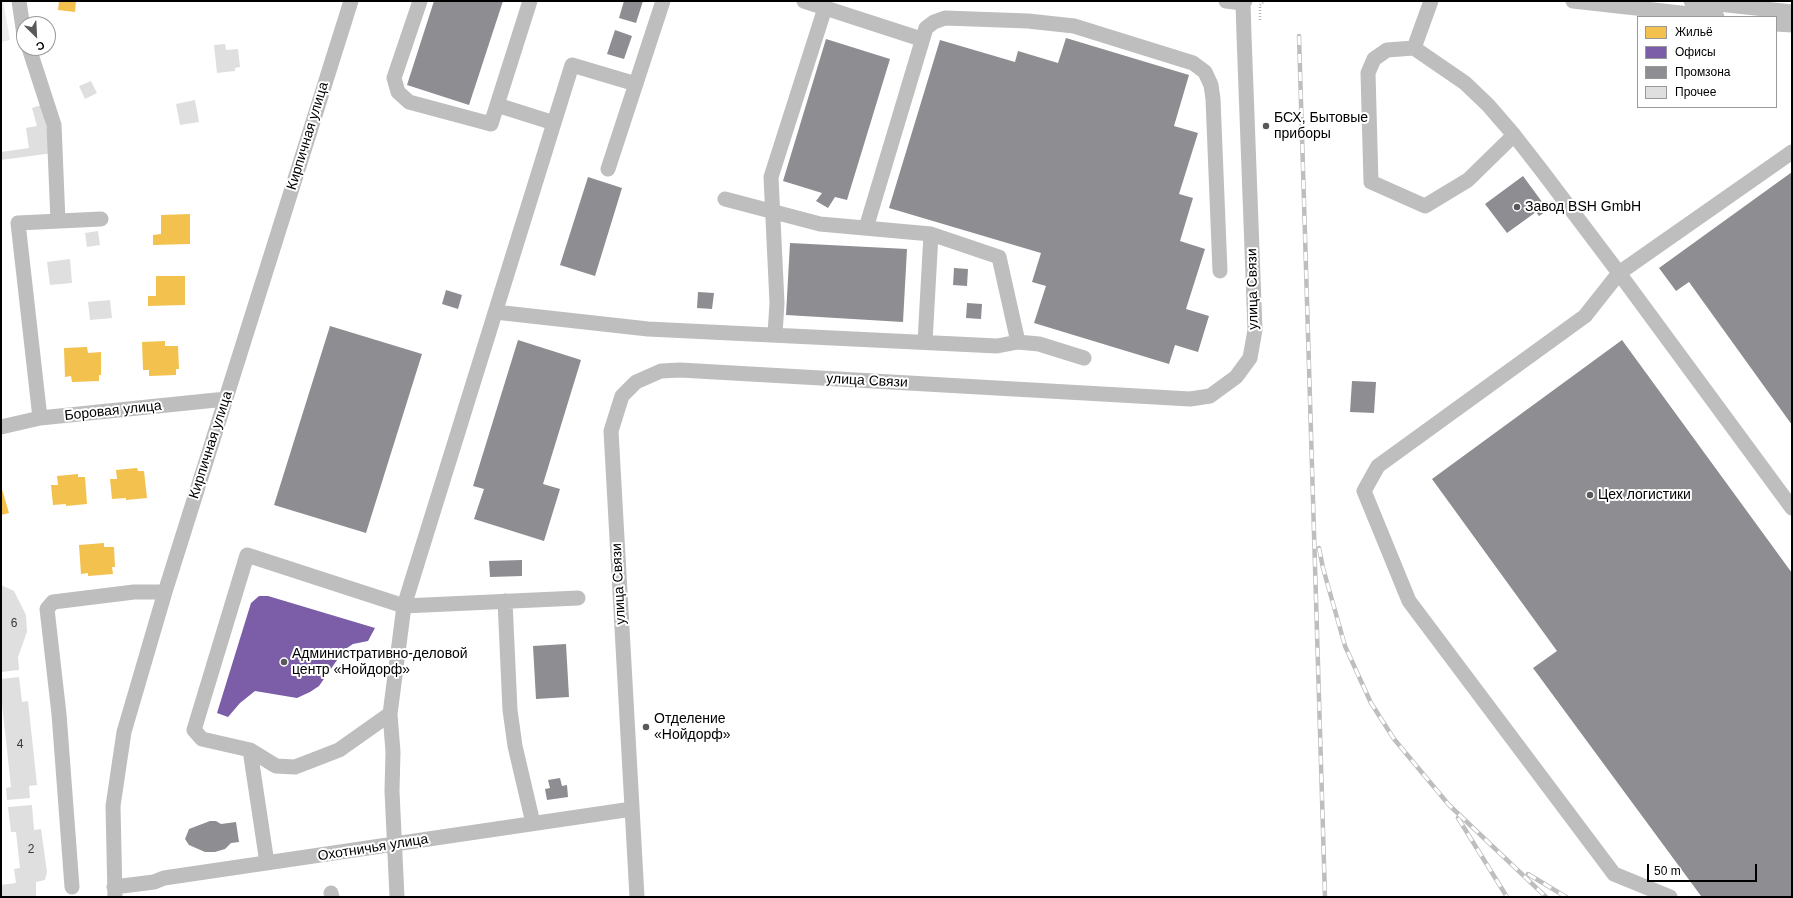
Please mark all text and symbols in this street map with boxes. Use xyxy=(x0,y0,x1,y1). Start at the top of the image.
north arrow xyxy=(16,16,56,56)
legend xyxy=(1637,16,1777,108)
text: Жильё xyxy=(1675,25,1713,39)
text: С xyxy=(34,39,47,53)
text: Офисы xyxy=(1675,45,1716,59)
text: Промзона xyxy=(1675,65,1730,79)
street label: Кирпичная улица xyxy=(284,80,332,192)
text: Прочее xyxy=(1675,85,1716,99)
place label: БСХ, Бытовые приборы xyxy=(1274,110,1368,142)
marker: БСХ, Бытовые приборы xyxy=(1261,121,1271,131)
place label: Завод BSH GmbH xyxy=(1525,199,1641,215)
marker: Завод BSH GmbH xyxy=(1512,202,1522,212)
street label: улица Связи xyxy=(1244,248,1262,330)
street label: улица Связи xyxy=(826,370,908,392)
street label: Кирпичная улица xyxy=(186,389,236,501)
street label: Боровая улица xyxy=(64,398,162,424)
place label: Цех логистики xyxy=(1598,487,1691,503)
marker: Цех логистики xyxy=(1585,490,1595,500)
street label: улица Связи xyxy=(608,543,630,625)
house number: 6 xyxy=(11,617,17,631)
place label: Административно-деловой центр «Нойдорф» xyxy=(292,646,468,678)
marker: Административно-деловой центр «Нойдорф» xyxy=(279,657,289,667)
place label: Отделение «Нойдорф» xyxy=(654,711,731,744)
marker: Отделение «Нойдорф» xyxy=(641,722,651,732)
house number: 4 xyxy=(17,738,23,752)
street label: Охотничья улица xyxy=(317,831,429,865)
house number: 2 xyxy=(28,843,34,857)
scale bar xyxy=(1649,856,1759,882)
text: 50 m xyxy=(1654,864,1681,878)

